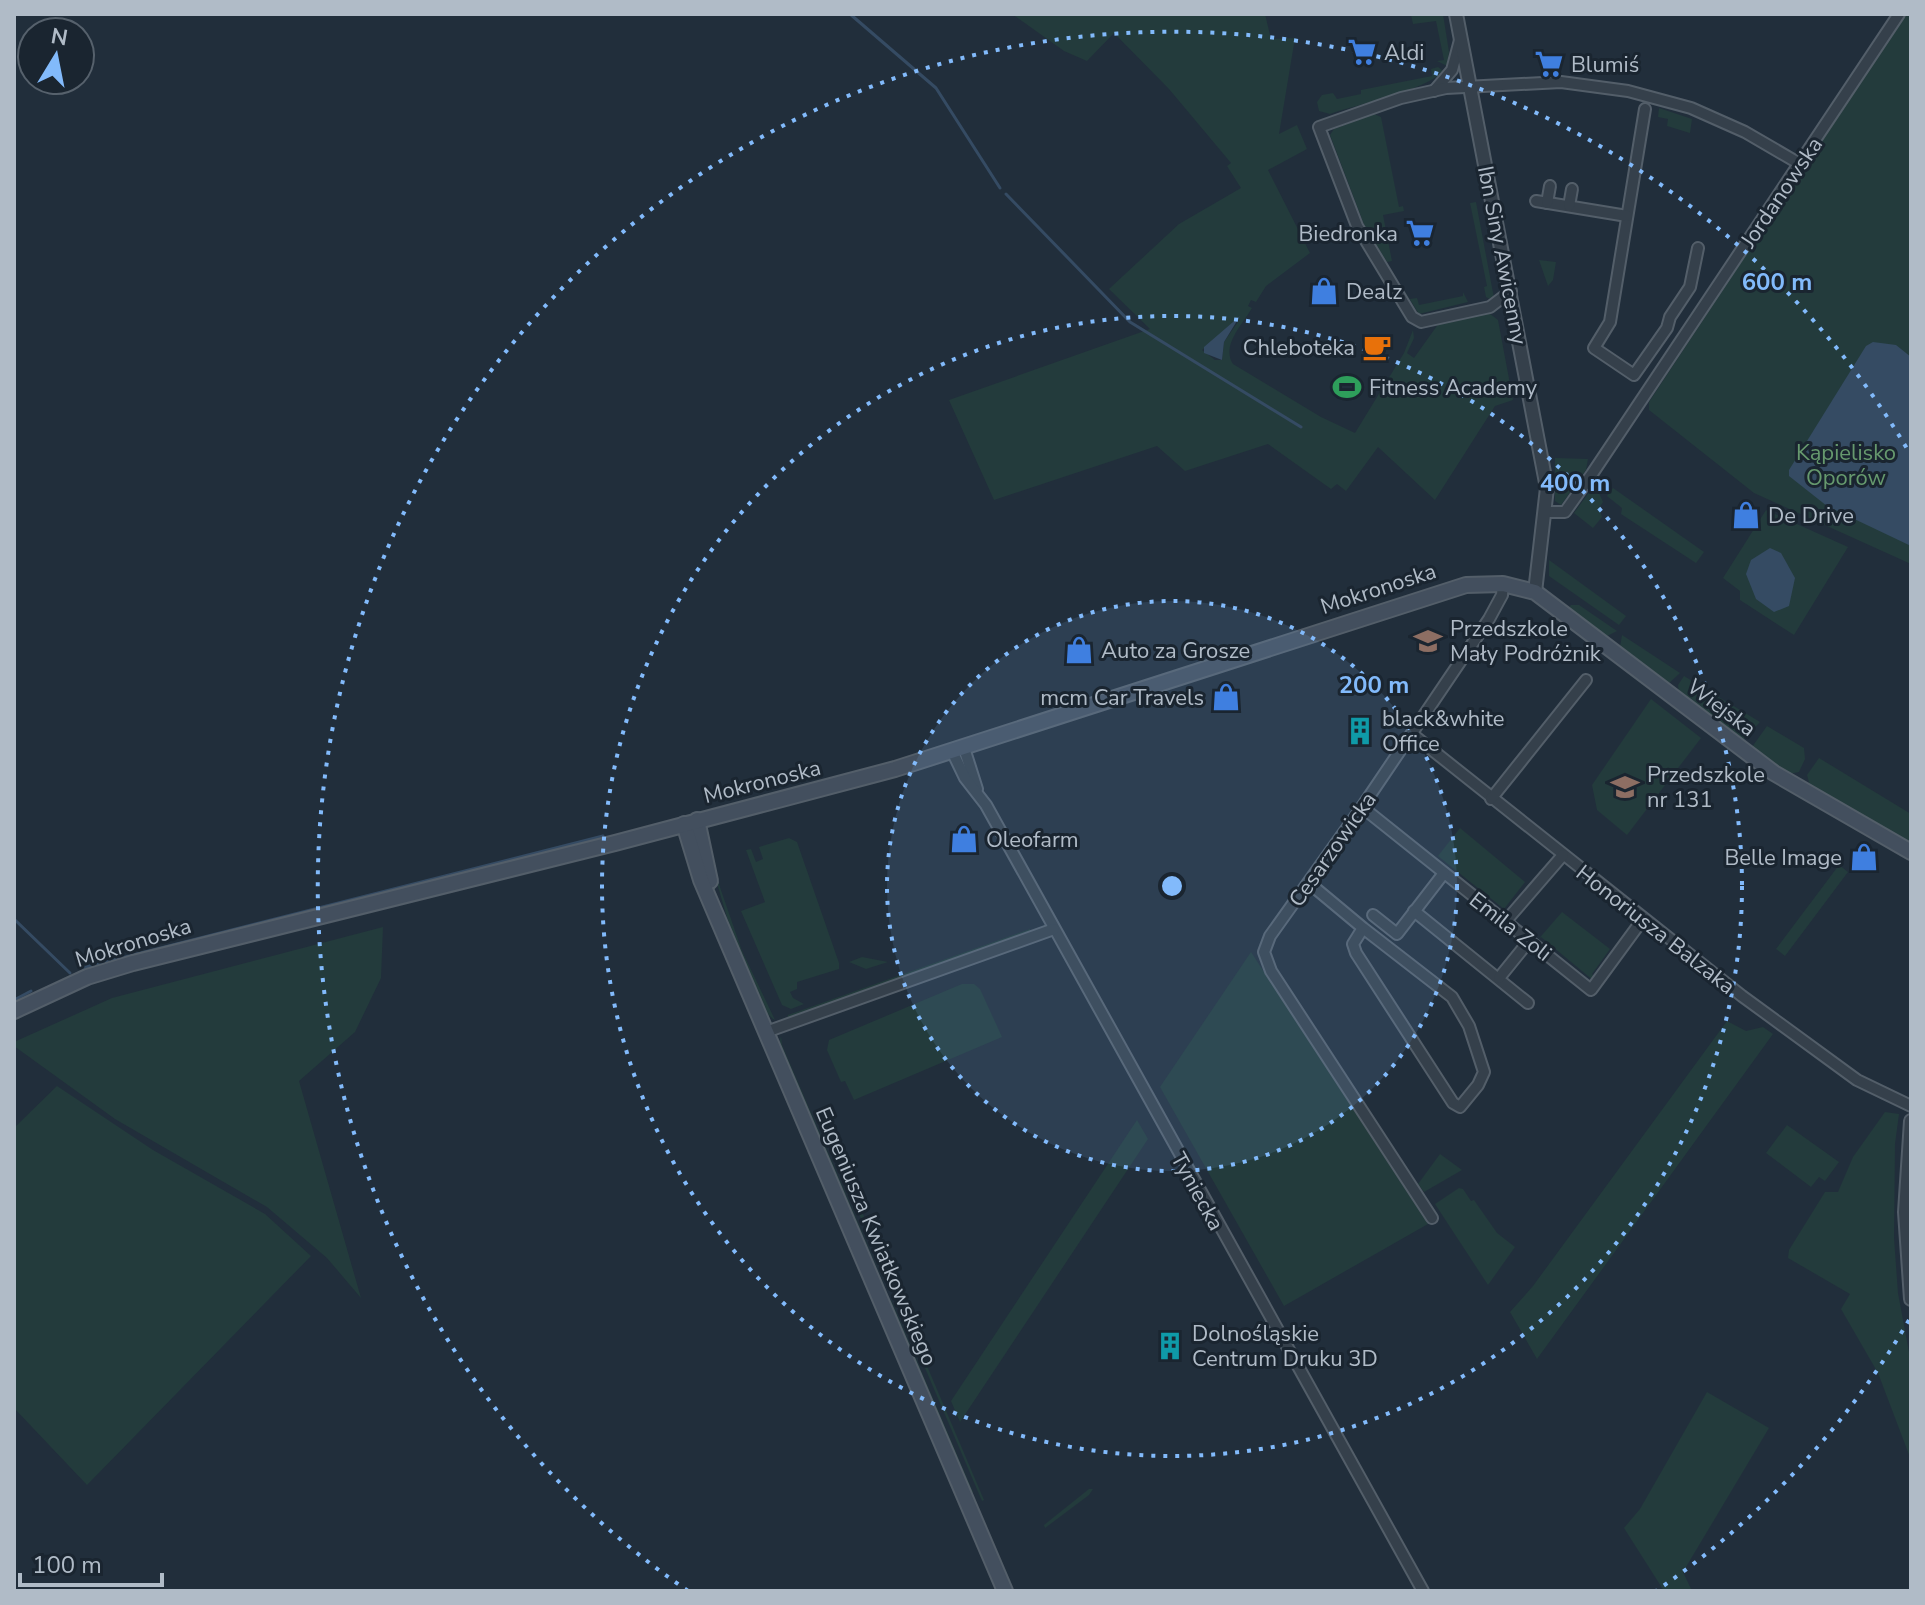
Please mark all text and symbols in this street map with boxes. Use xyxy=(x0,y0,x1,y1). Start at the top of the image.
north arrow xyxy=(16,16,96,96)
text: N xyxy=(49,21,70,53)
supermarket icon: Aldi xyxy=(1347,37,1377,67)
place label: Aldi xyxy=(1384,38,1424,68)
supermarket icon: Blumiś xyxy=(1534,49,1564,79)
place label: Blumiś xyxy=(1571,50,1639,80)
street label: Jordanowska xyxy=(1733,131,1830,255)
street label: Ibn Siny Awicenny xyxy=(1470,163,1534,348)
supermarket icon: Biedronka xyxy=(1405,218,1435,248)
place label: Biedronka xyxy=(1298,219,1398,249)
text: 600 m xyxy=(1742,266,1812,298)
shop icon: Dealz xyxy=(1309,276,1339,306)
place label: Dealz xyxy=(1346,277,1402,307)
cafe icon: Chleboteka xyxy=(1362,332,1392,362)
place label: Chleboteka xyxy=(1243,333,1355,363)
sports icon: Fitness Academy xyxy=(1332,372,1362,402)
place label: Fitness Academy xyxy=(1369,373,1538,403)
park label: Kąpielisko Oporów xyxy=(1796,438,1896,493)
text: 400 m xyxy=(1540,467,1610,499)
shop icon: De Drive xyxy=(1731,500,1761,530)
place label: De Drive xyxy=(1768,501,1854,531)
street label: Mokronoska xyxy=(1317,556,1440,622)
place label: Przedszkole Mały Podróżnik xyxy=(1450,614,1602,669)
school or university icon: Przedszkole Mały Podróżnik xyxy=(1413,626,1443,656)
shop icon: Auto za Grosze xyxy=(1064,635,1094,665)
place label: Auto za Grosze xyxy=(1101,636,1250,666)
text: 200 m xyxy=(1339,669,1409,701)
street label: Wiejska xyxy=(1681,672,1762,744)
shop icon: mcm Car Travels xyxy=(1211,682,1241,712)
place label: mcm Car Travels xyxy=(1040,683,1204,713)
place label: black&white Office xyxy=(1382,704,1505,759)
building icon: black&white Office xyxy=(1345,716,1375,746)
street label: Mokronoska xyxy=(700,753,824,811)
place label: Przedszkole nr 131 xyxy=(1647,760,1765,815)
school or university icon: Przedszkole nr 131 xyxy=(1610,772,1640,802)
street label: Cesarzowicka xyxy=(1282,786,1384,913)
shop icon: Oleofarm xyxy=(949,824,979,854)
place label: Oleofarm xyxy=(986,825,1079,855)
shop icon: Belle Image xyxy=(1849,842,1879,872)
place label: Belle Image xyxy=(1724,843,1842,873)
street label: Honoriusza Balzaka xyxy=(1570,858,1741,1001)
centre of rings xyxy=(1158,872,1186,900)
street label: Emila Zoli xyxy=(1463,885,1558,968)
street label: Mokronoska xyxy=(72,911,195,975)
street label: Eugeniusza Kwiatkowskiego xyxy=(808,1102,944,1370)
street label: Tyniecka xyxy=(1163,1147,1231,1236)
place label: Dolnośląskie Centrum Druku 3D xyxy=(1192,1319,1378,1374)
building icon: Dolnośląskie Centrum Druku 3D xyxy=(1155,1331,1185,1361)
scale bar xyxy=(20,1537,162,1587)
text: 100 m xyxy=(32,1549,102,1581)

